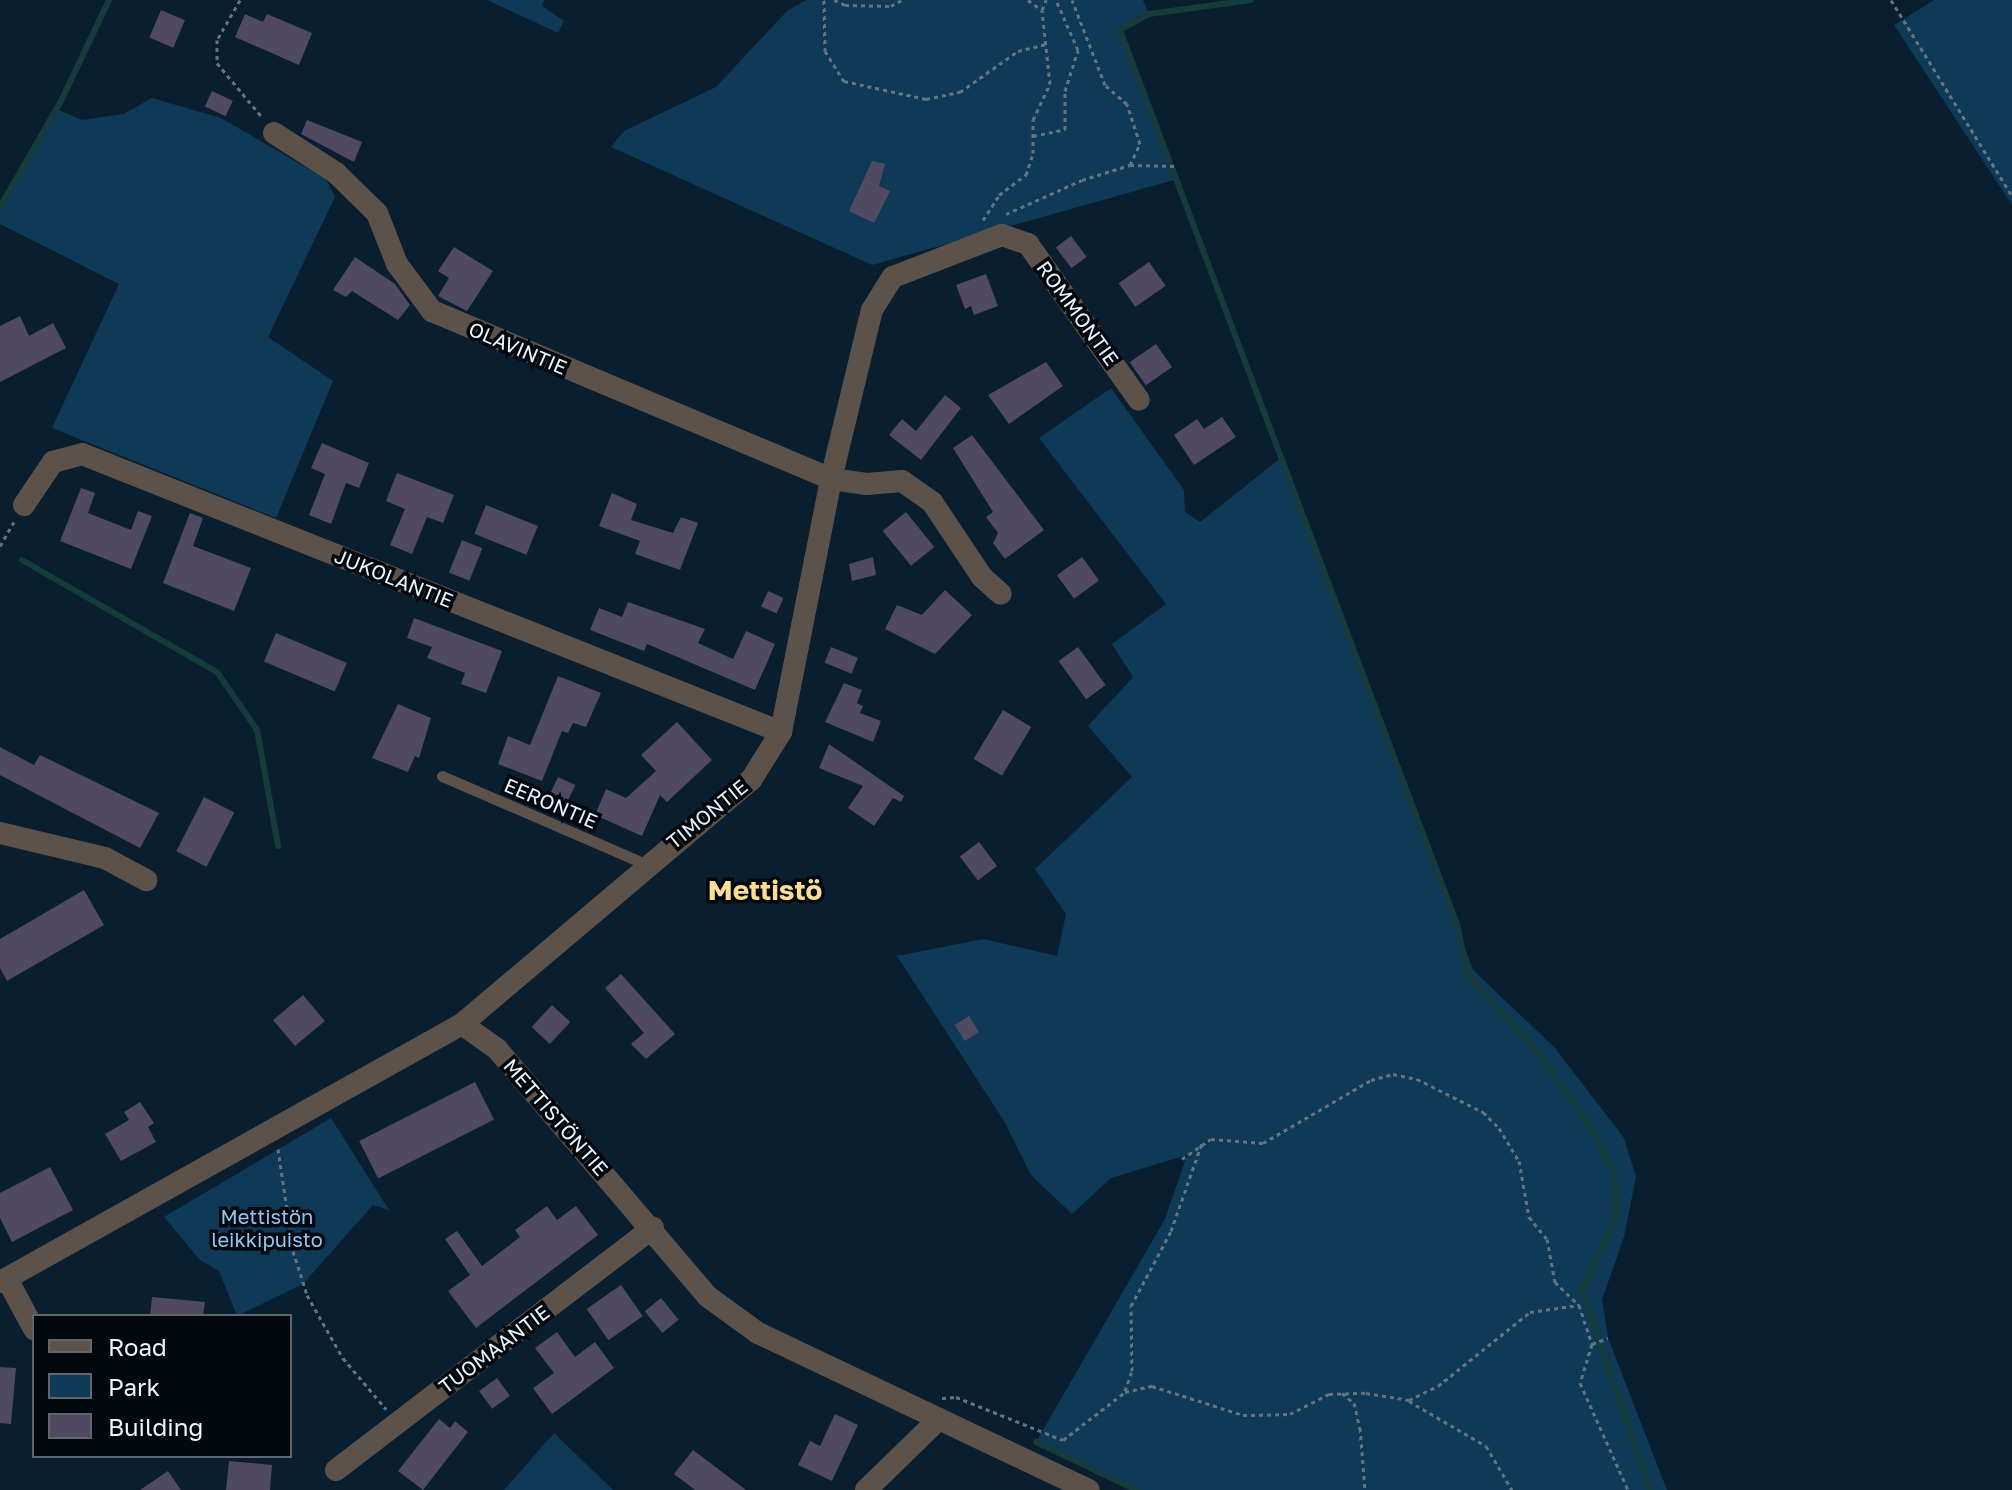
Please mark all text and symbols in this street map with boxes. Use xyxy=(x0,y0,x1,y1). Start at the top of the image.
street label: ROMMONTIE xyxy=(1032,256,1124,370)
street label: OLAVINTIE xyxy=(465,317,571,379)
street label: JUKOLANTIE xyxy=(331,543,457,613)
street label: EERONTIE xyxy=(501,773,601,833)
street label: TIMONTIE xyxy=(662,774,752,854)
district label: Mettistö xyxy=(708,873,822,907)
street label: METTISTÖNTIE xyxy=(499,1054,613,1180)
park label: Mettistön leikkipuisto xyxy=(211,1205,323,1252)
street label: TUOMAANTIE xyxy=(434,1300,554,1398)
legend xyxy=(32,1314,292,1458)
text: Road xyxy=(108,1332,167,1361)
text: Park xyxy=(108,1372,160,1401)
text: Building xyxy=(108,1412,203,1441)

